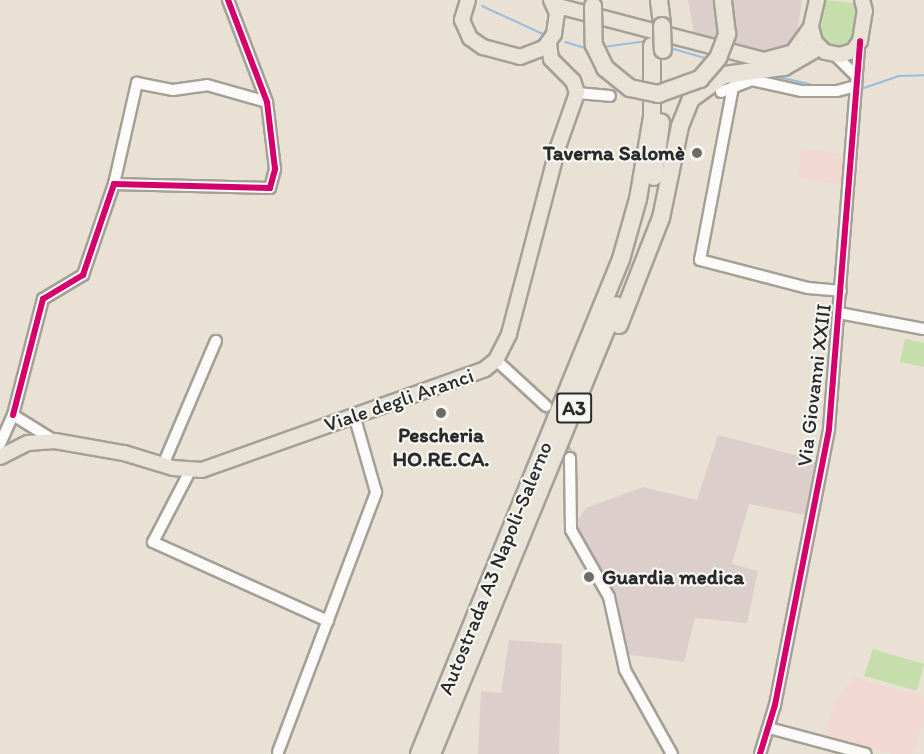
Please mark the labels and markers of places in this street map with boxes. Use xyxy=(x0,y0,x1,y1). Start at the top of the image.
place label: Taverna Salomè xyxy=(543,140,685,166)
marker: Taverna Salomè xyxy=(690,146,704,160)
marker: Pescheria HO.RE.CA. xyxy=(434,406,448,420)
place label: Pescheria HO.RE.CA. xyxy=(393,422,489,472)
place label: Guardia medica xyxy=(602,564,744,590)
marker: Guardia medica xyxy=(580,568,598,586)

